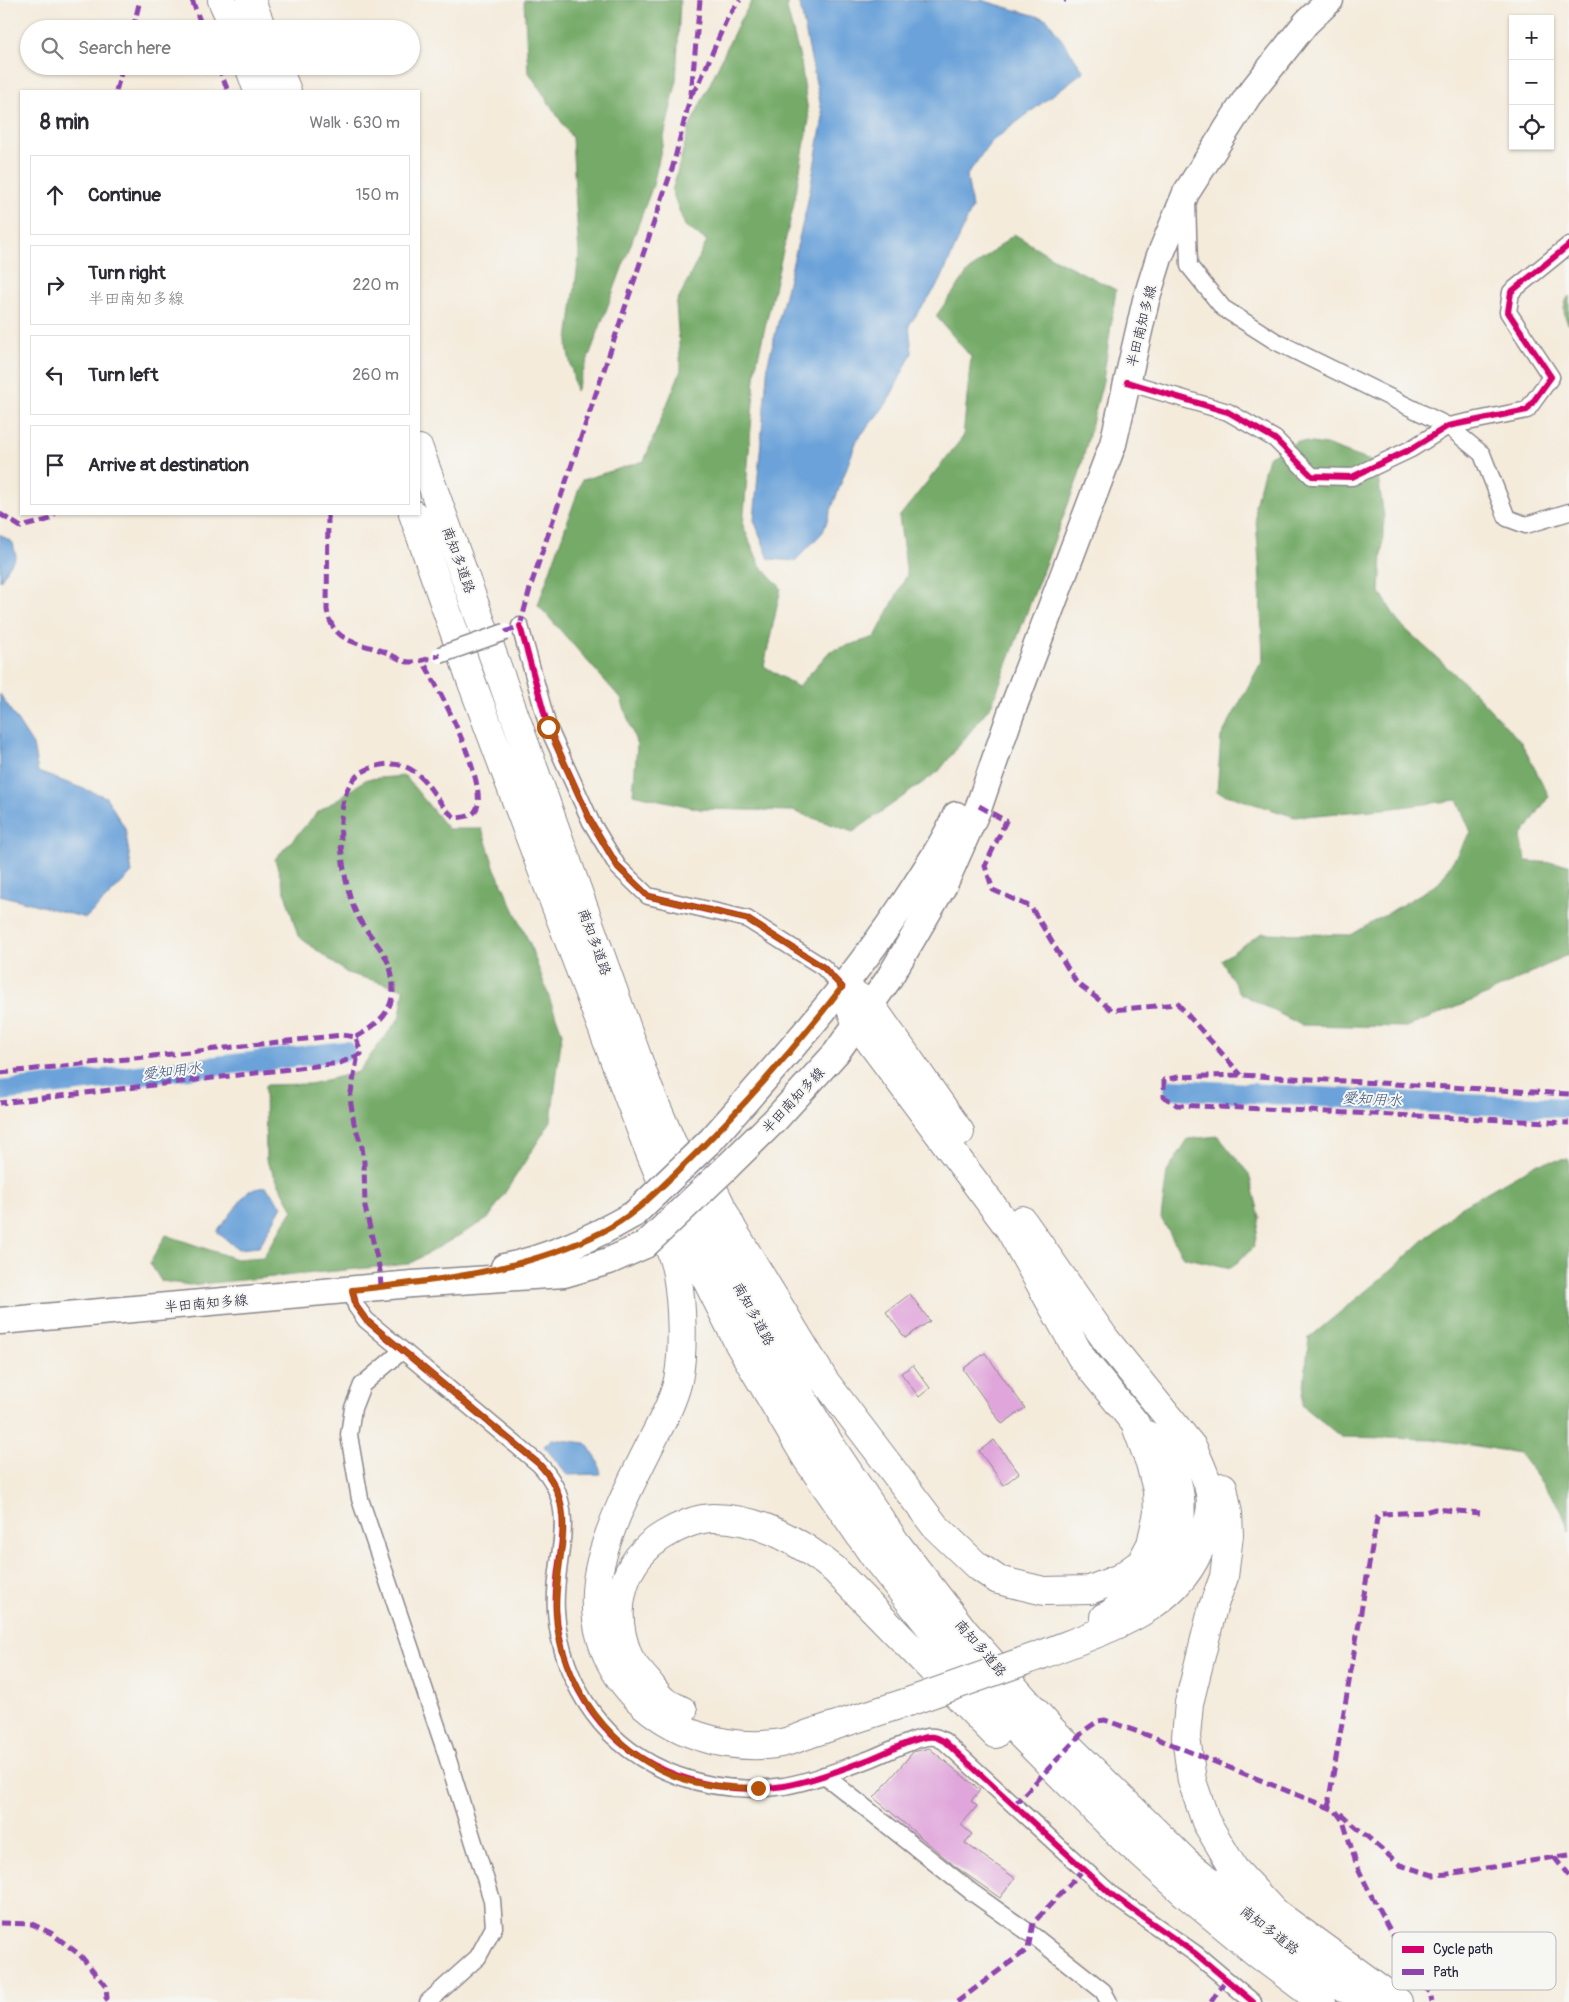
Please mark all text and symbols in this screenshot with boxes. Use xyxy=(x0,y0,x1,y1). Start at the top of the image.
map controls xyxy=(1509,15,1554,150)
button: + xyxy=(1509,15,1554,60)
search box xyxy=(20,20,420,75)
icon: search xyxy=(38,34,66,62)
text: Search here xyxy=(78,36,171,60)
button: − xyxy=(1509,60,1554,105)
button: locate xyxy=(1509,105,1554,150)
text: 8 min xyxy=(40,109,89,136)
text: Walk · 630 m xyxy=(309,113,400,133)
icon: ahead xyxy=(41,181,69,209)
text: Continue xyxy=(88,183,161,207)
text: 150 m xyxy=(355,185,399,205)
text: Turn right xyxy=(88,261,166,285)
icon: right xyxy=(41,271,69,299)
text: 220 m xyxy=(353,275,399,295)
street label: 半田南知多線 xyxy=(1123,283,1160,369)
text: 半田南知多線 xyxy=(88,289,184,309)
icon: left xyxy=(41,361,69,389)
text: Turn left xyxy=(88,363,158,387)
text: 260 m xyxy=(352,365,399,385)
icon: arrive xyxy=(41,451,69,479)
text: Arrive at destination xyxy=(88,453,249,477)
street label: 南知多道路 xyxy=(439,524,478,596)
route start xyxy=(537,716,560,739)
street label: 南知多道路 xyxy=(575,906,614,978)
water label: 愛知用水 xyxy=(141,1058,203,1085)
street label: 半田南知多線 xyxy=(759,1064,828,1137)
water label: 愛知用水 xyxy=(1342,1088,1402,1111)
street label: 南知多道路 xyxy=(729,1280,778,1349)
street label: 半田南知多線 xyxy=(163,1291,249,1316)
street label: 南知多道路 xyxy=(951,1616,1010,1680)
route end xyxy=(747,1777,770,1800)
street label: 南知多道路 xyxy=(1237,1902,1303,1959)
legend xyxy=(1392,1932,1556,1990)
text: Cycle path xyxy=(1433,1941,1493,1958)
text: Path xyxy=(1433,1964,1458,1981)

